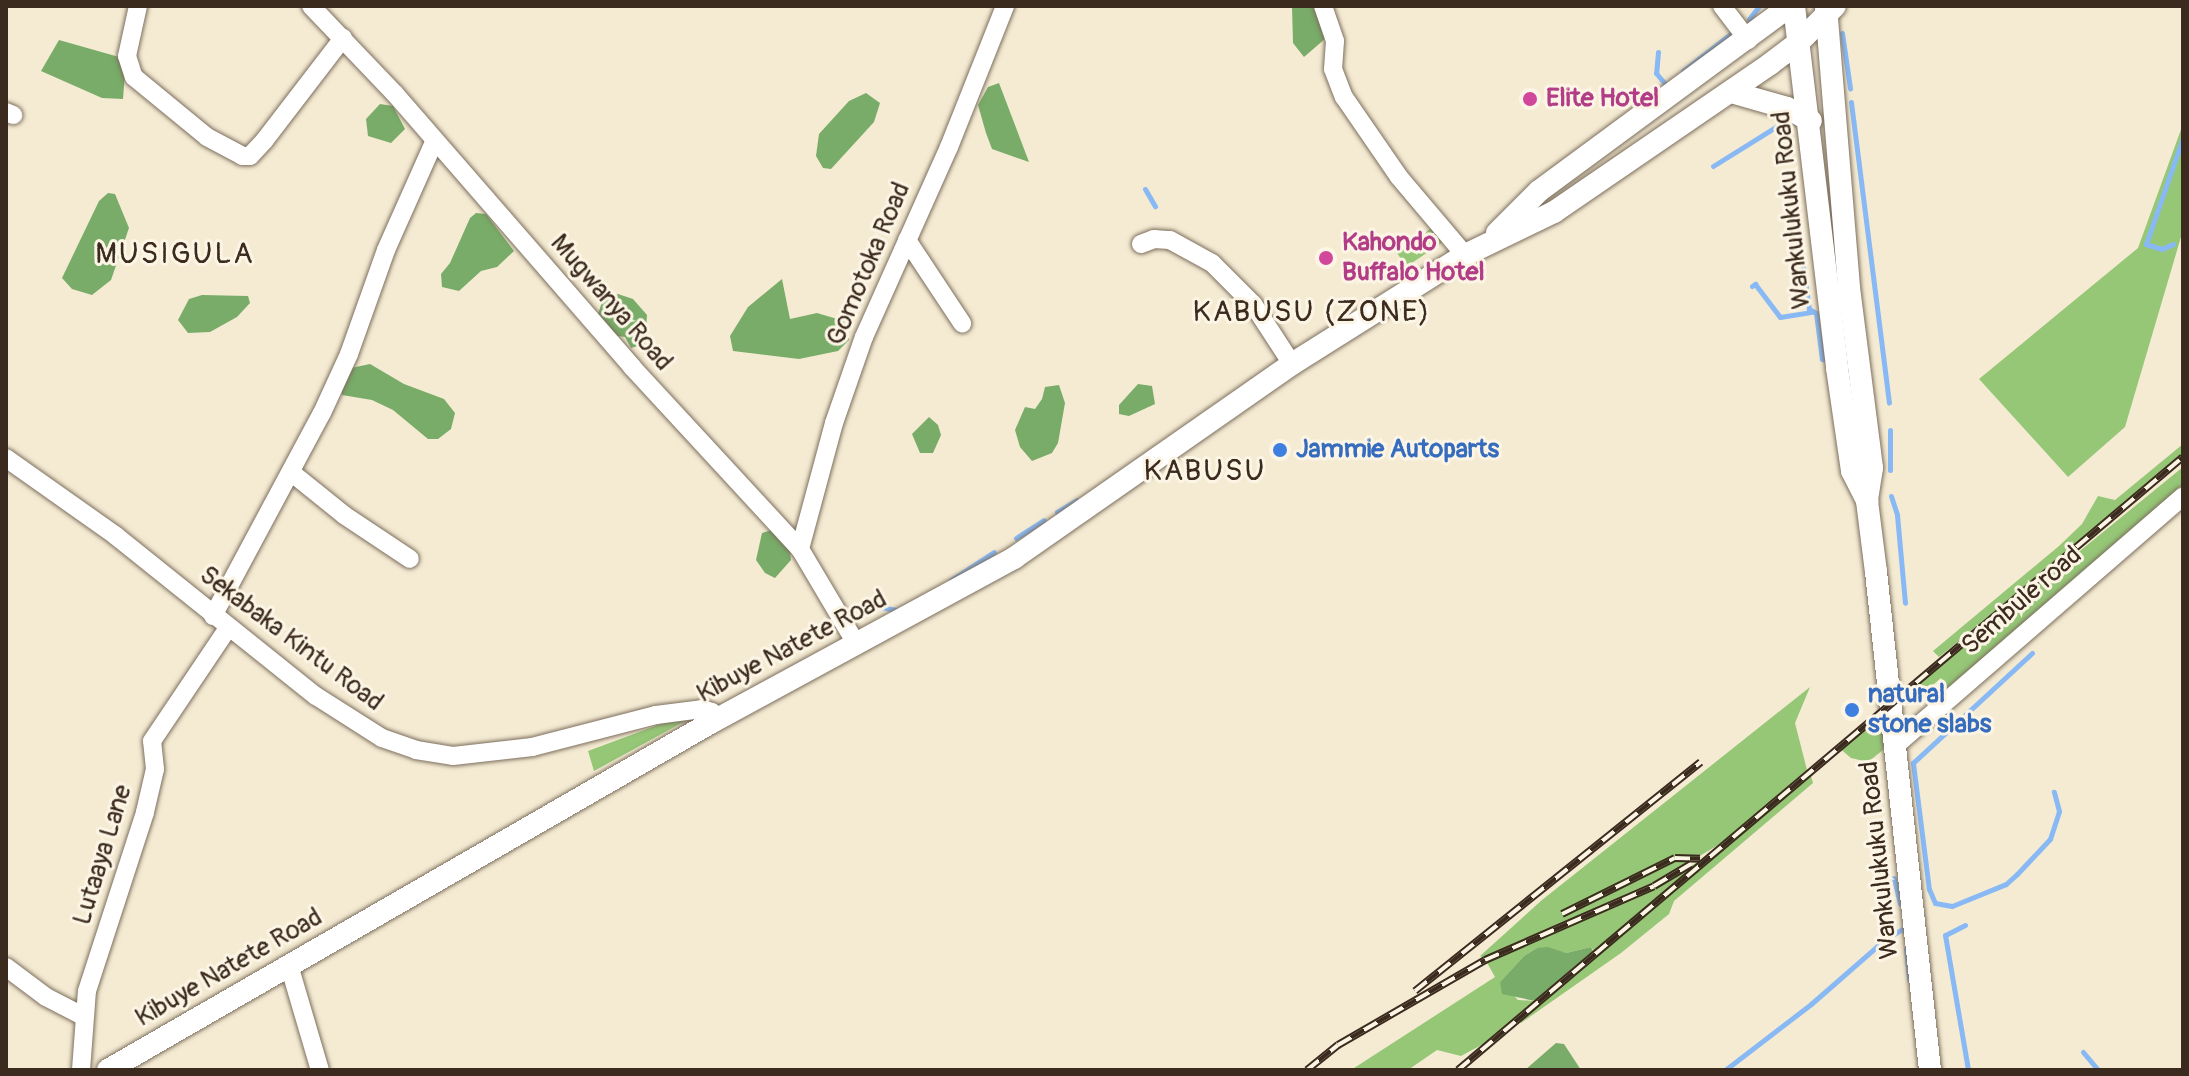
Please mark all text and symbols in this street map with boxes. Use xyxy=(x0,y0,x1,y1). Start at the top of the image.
place label: Elite Hotel xyxy=(1546,83,1659,115)
marker: Elite Hotel xyxy=(1521,90,1539,108)
street label: Wankulukuku Road xyxy=(1766,110,1818,310)
street label: Gomotoka Road xyxy=(821,178,917,350)
place label: Kahondo Buffalo Hotel xyxy=(1342,227,1485,288)
street label: Mugwanya Road xyxy=(543,228,679,378)
district label: MUSIGULA xyxy=(95,236,255,272)
marker: Kahondo Buffalo Hotel xyxy=(1317,249,1335,267)
district label: KABUSU (ZONE) xyxy=(1193,294,1431,330)
place label: Jammie Autoparts xyxy=(1296,434,1499,466)
marker: Jammie Autoparts xyxy=(1271,441,1289,459)
district label: KABUSU xyxy=(1144,453,1266,489)
street label: Sembule road xyxy=(1956,540,2088,662)
street label: Sekabaka Kintu Road xyxy=(193,560,389,718)
street label: Kibuye Natete Road xyxy=(692,584,892,710)
place label: natural stone slabs xyxy=(1868,679,1991,740)
marker: natural stone slabs xyxy=(1843,701,1861,719)
street label: Wankulukuku Road xyxy=(1854,760,1906,960)
street label: Lutaaya Lane xyxy=(67,781,139,929)
street label: Kibuye Natete Road xyxy=(130,902,328,1034)

